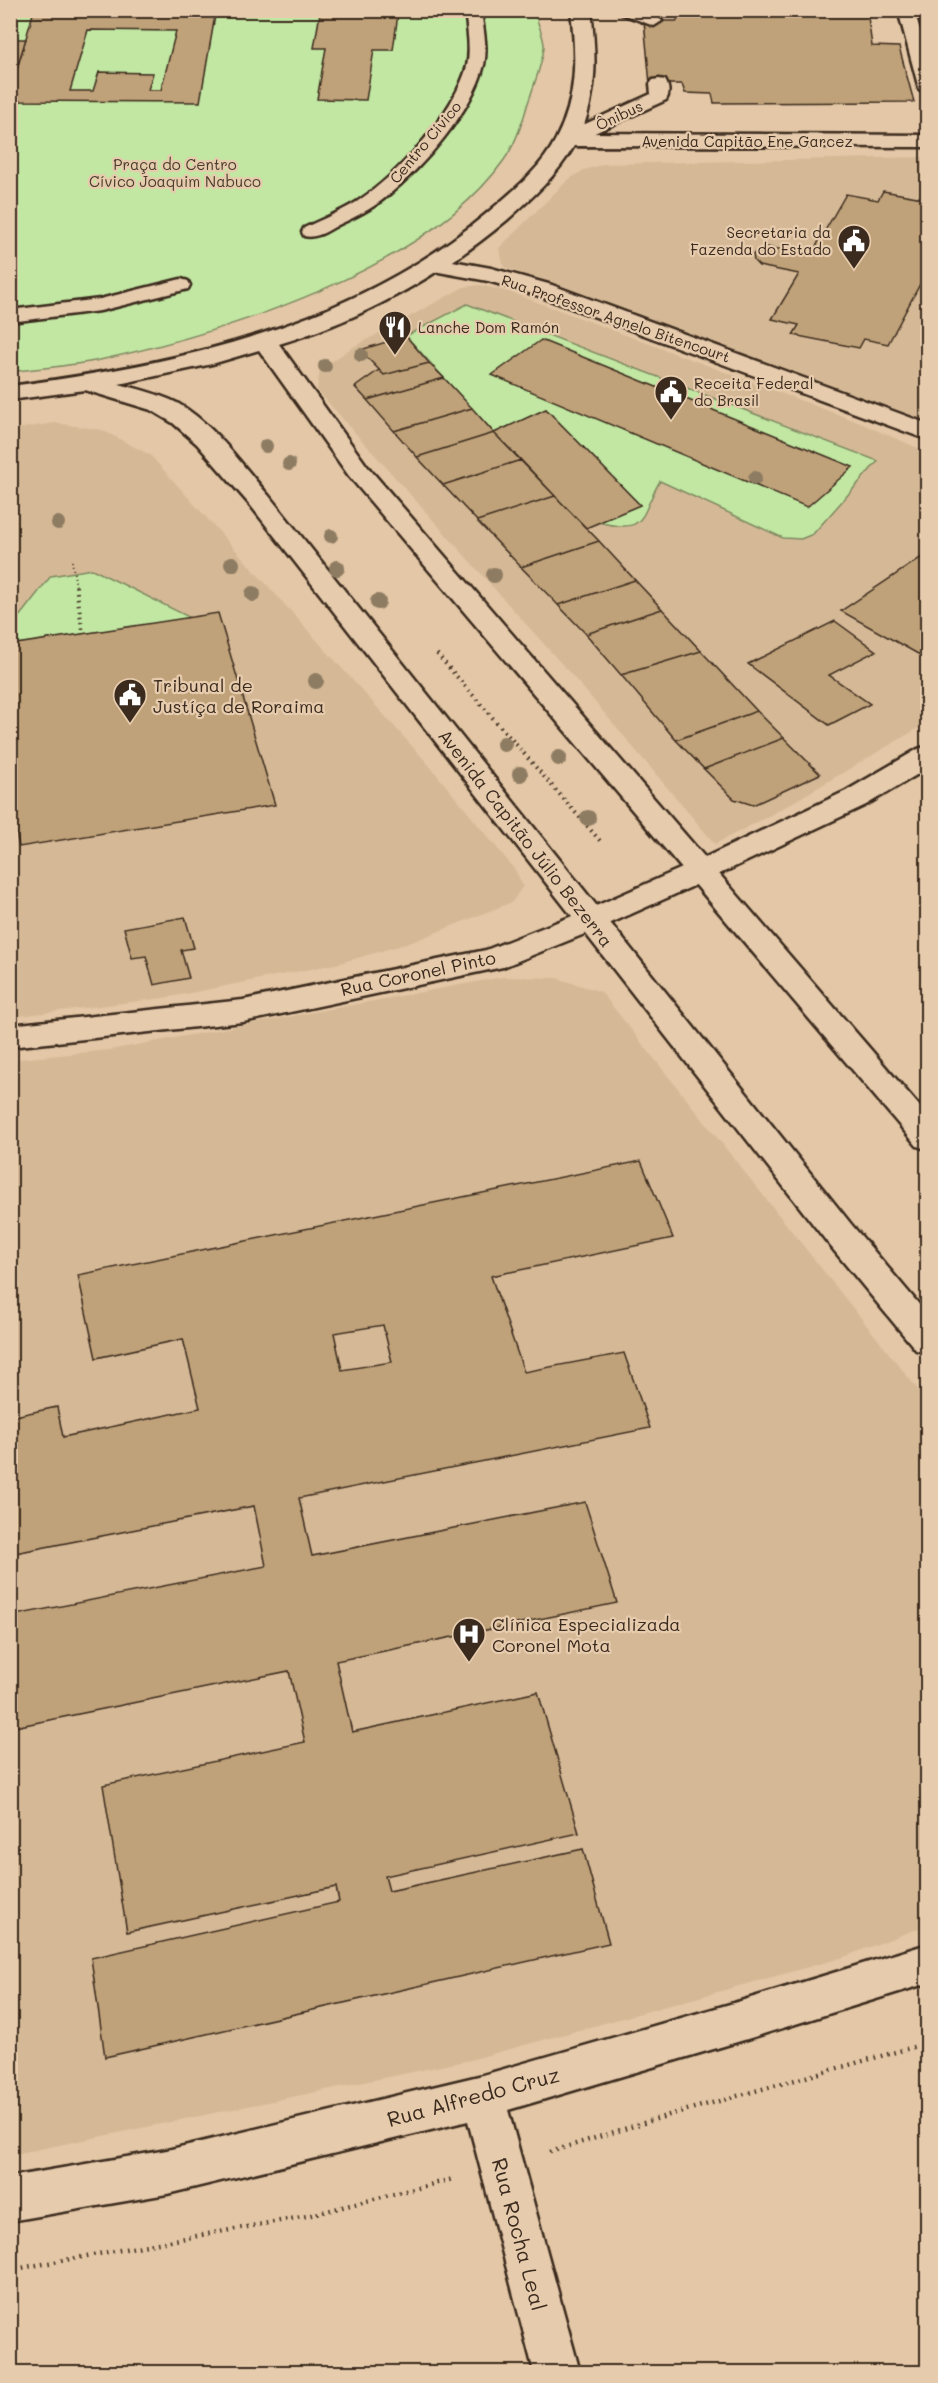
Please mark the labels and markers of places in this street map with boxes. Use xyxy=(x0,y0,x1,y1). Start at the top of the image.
place label: Secretaria da Fazenda do Estado xyxy=(690,222,831,259)
public building icon: Secretaria da Fazenda do Estado xyxy=(836,223,872,270)
restaurant icon: Lanche Dom Ramón xyxy=(377,309,413,356)
place label: Lanche Dom Ramón xyxy=(418,317,559,337)
place label: Receita Federal do Brasil xyxy=(694,373,813,410)
public building icon: Receita Federal do Brasil xyxy=(653,374,689,421)
place label: Tribunal de Justíça de Roraima xyxy=(153,673,324,718)
public building icon: Tribunal de Justíça de Roraima xyxy=(112,677,148,724)
place label: Clínica Especializada Coronel Mota xyxy=(492,1612,681,1657)
hospital icon: Clínica Especializada Coronel Mota xyxy=(451,1616,487,1663)

